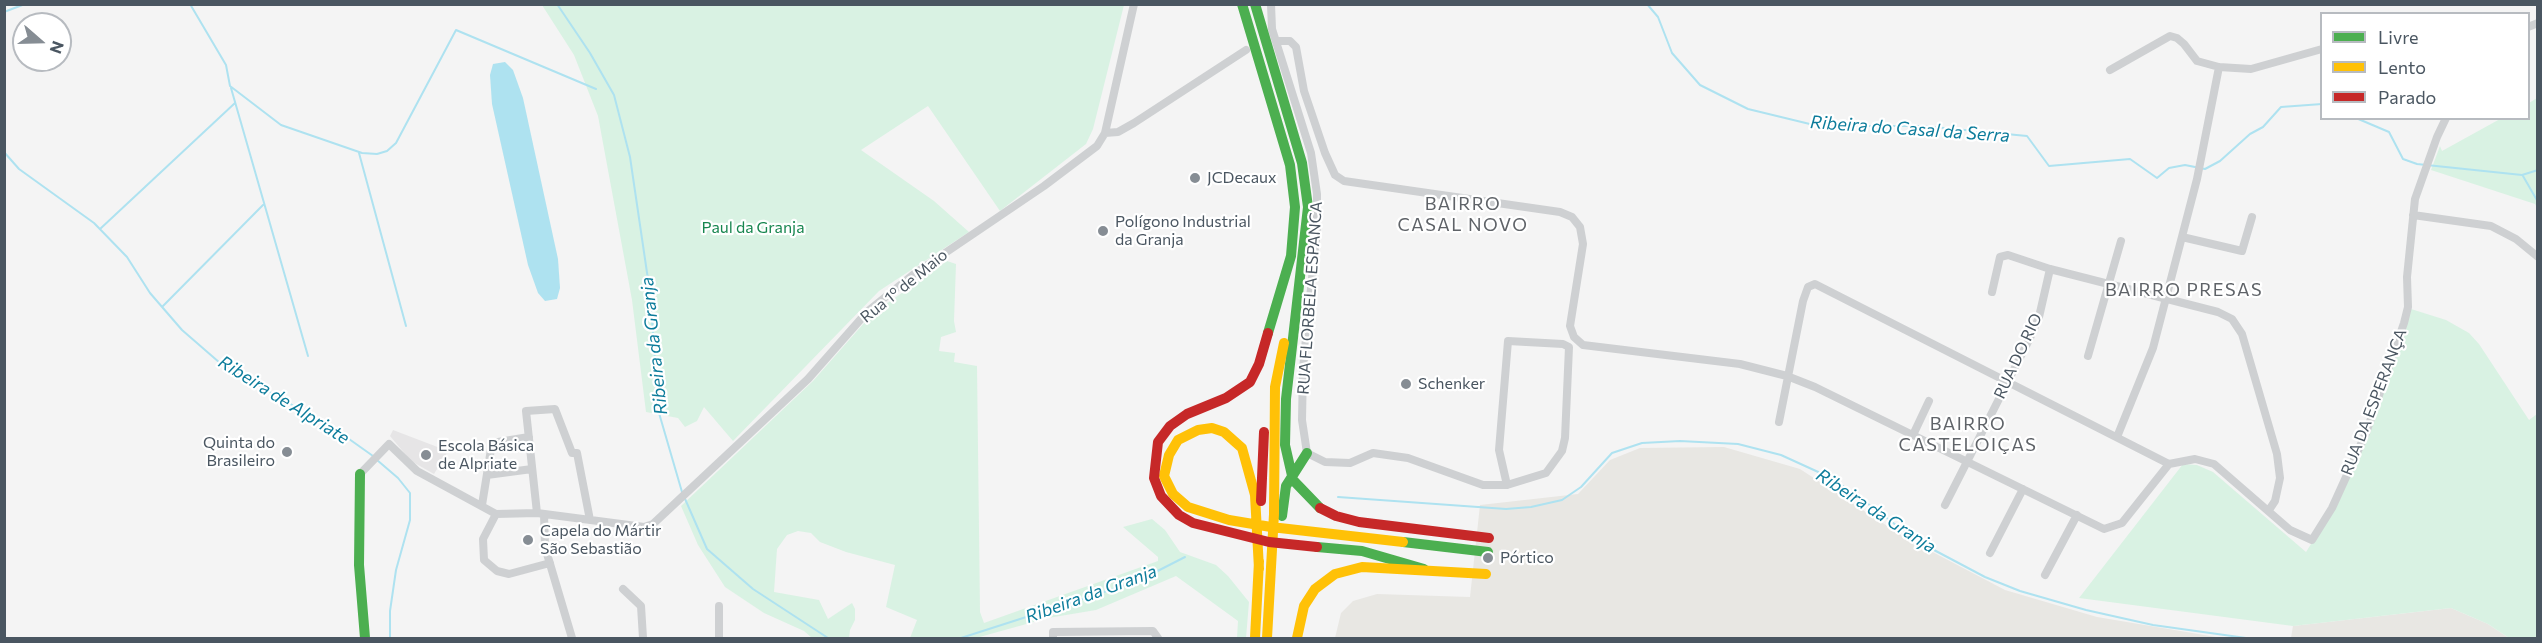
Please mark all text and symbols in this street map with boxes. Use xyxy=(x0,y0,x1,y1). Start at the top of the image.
north arrow xyxy=(12,12,72,72)
legend xyxy=(2320,12,2530,120)
text: Livre xyxy=(2378,26,2419,48)
text: N xyxy=(47,39,68,57)
text: Lento xyxy=(2378,56,2426,78)
text: Parado xyxy=(2378,86,2436,108)
water label: Ribeira do Casal da Serra xyxy=(1809,111,2011,147)
place label: JCDecaux xyxy=(1207,168,1277,188)
marker: JCDecaux xyxy=(1188,171,1202,185)
district label: BAIRRO CASAL NOVO xyxy=(1397,193,1529,236)
street label: RUA FLORBELA ESPANCA xyxy=(1294,201,1326,395)
place label: Polígono Industrial da Granja xyxy=(1115,212,1251,250)
park label: Paul da Granja xyxy=(701,218,805,238)
marker: Polígono Industrial da Granja xyxy=(1096,224,1110,238)
street label: Rua 1º de Maio xyxy=(857,245,951,327)
water label: Ribeira da Granja xyxy=(636,276,672,416)
district label: BAIRRO PRESAS xyxy=(2105,279,2263,301)
street label: RUA DO RIO xyxy=(1990,310,2046,402)
street label: RUA DA ESPERANÇA xyxy=(2337,326,2411,478)
water label: Ribeira de Alpriate xyxy=(215,351,353,449)
place label: Schenker xyxy=(1418,374,1485,394)
marker: Schenker xyxy=(1399,377,1413,391)
district label: BAIRRO CASTELOIÇAS xyxy=(1899,413,2037,456)
place label: Quinta do Brasileiro xyxy=(203,433,275,471)
place label: Escola Básica de Alpriate xyxy=(438,436,534,474)
marker: Quinta do Brasileiro xyxy=(280,445,294,459)
marker: Escola Básica de Alpriate xyxy=(419,448,433,462)
water label: Ribeira da Granja xyxy=(1812,464,1940,558)
place label: Capela do Mártir São Sebastião xyxy=(540,521,662,559)
marker: Capela do Mártir São Sebastião xyxy=(521,533,535,547)
place label: Pórtico xyxy=(1500,548,1554,568)
marker: Pórtico xyxy=(1481,551,1495,565)
water label: Ribeira da Granja xyxy=(1022,560,1160,628)

